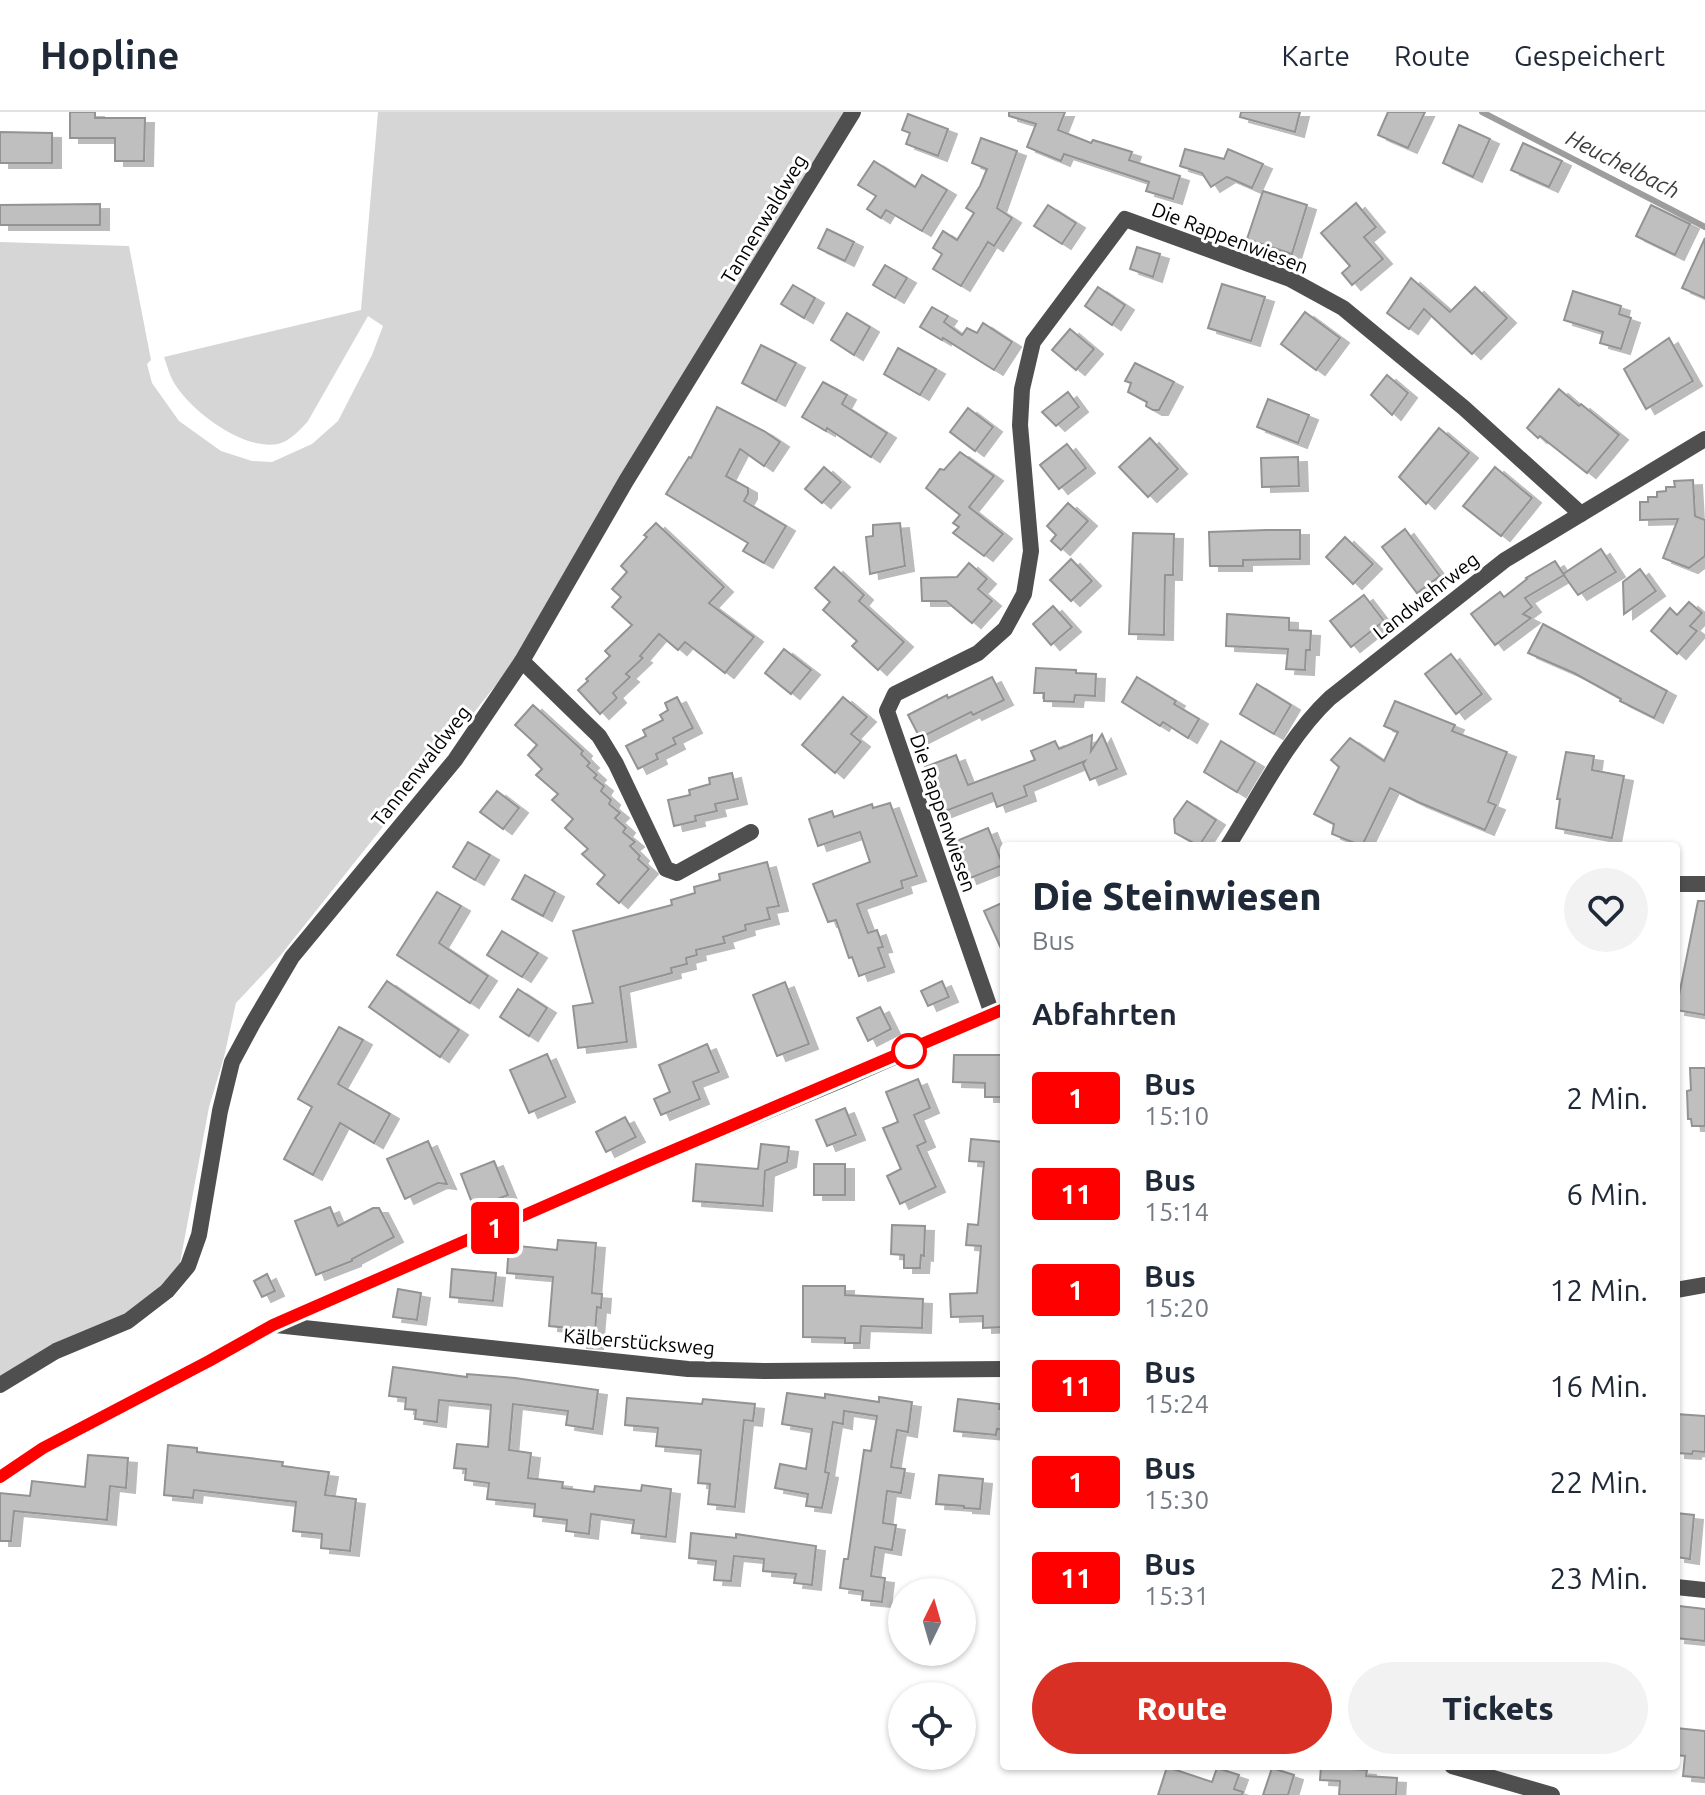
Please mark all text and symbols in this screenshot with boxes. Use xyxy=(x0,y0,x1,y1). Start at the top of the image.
text: Hopline xyxy=(40,34,179,76)
text: Karte xyxy=(1281,40,1350,71)
text: Route xyxy=(1394,40,1470,71)
text: Gespeichert xyxy=(1514,40,1665,71)
water label: Heuchelbach xyxy=(1562,124,1684,203)
street label: Tannenwaldweg xyxy=(716,150,811,288)
street label: Die Rappenwiesen xyxy=(1149,197,1312,278)
street label: Landwehrweg xyxy=(1368,547,1483,644)
street label: Tannenwaldweg xyxy=(366,701,475,831)
street label: Die Rappenwiesen xyxy=(906,731,981,895)
button: heart xyxy=(1564,868,1648,952)
text: Die Steinwiesen xyxy=(1032,875,1322,917)
text: Bus xyxy=(1032,926,1075,955)
text: Abfahrten xyxy=(1032,997,1177,1031)
unlabelled marker xyxy=(892,1034,926,1068)
text: Bus xyxy=(1144,1067,1196,1101)
text: 2 Min. xyxy=(1566,1081,1648,1115)
text: 1 xyxy=(1068,1082,1084,1113)
text: 15:10 xyxy=(1144,1101,1209,1130)
text: Bus xyxy=(1144,1163,1196,1197)
text: 6 Min. xyxy=(1566,1177,1648,1211)
text: 11 xyxy=(1060,1178,1092,1209)
text: 15:14 xyxy=(1144,1197,1209,1226)
line badge: 1 xyxy=(469,1202,521,1254)
text: 1 xyxy=(487,1212,503,1243)
text: Bus xyxy=(1144,1259,1196,1293)
text: 12 Min. xyxy=(1549,1273,1648,1307)
text: 1 xyxy=(1068,1274,1084,1305)
text: 15:20 xyxy=(1144,1293,1209,1322)
street label: Kälberstücksweg xyxy=(562,1323,716,1360)
text: Bus xyxy=(1144,1355,1196,1389)
text: 16 Min. xyxy=(1549,1369,1648,1403)
text: 11 xyxy=(1060,1370,1092,1401)
text: 15:24 xyxy=(1144,1389,1209,1418)
text: Bus xyxy=(1144,1451,1196,1485)
text: 22 Min. xyxy=(1549,1465,1648,1499)
text: 1 xyxy=(1068,1466,1084,1497)
text: 15:30 xyxy=(1144,1485,1209,1514)
text: Bus xyxy=(1144,1547,1196,1581)
text: 23 Min. xyxy=(1549,1561,1648,1595)
text: 11 xyxy=(1060,1562,1092,1593)
north arrow xyxy=(888,1578,976,1666)
map controls xyxy=(888,1578,976,1770)
text: 15:31 xyxy=(1144,1581,1209,1610)
button: Route xyxy=(1032,1662,1332,1754)
button: Tickets xyxy=(1348,1662,1648,1754)
button: locate xyxy=(888,1682,976,1770)

